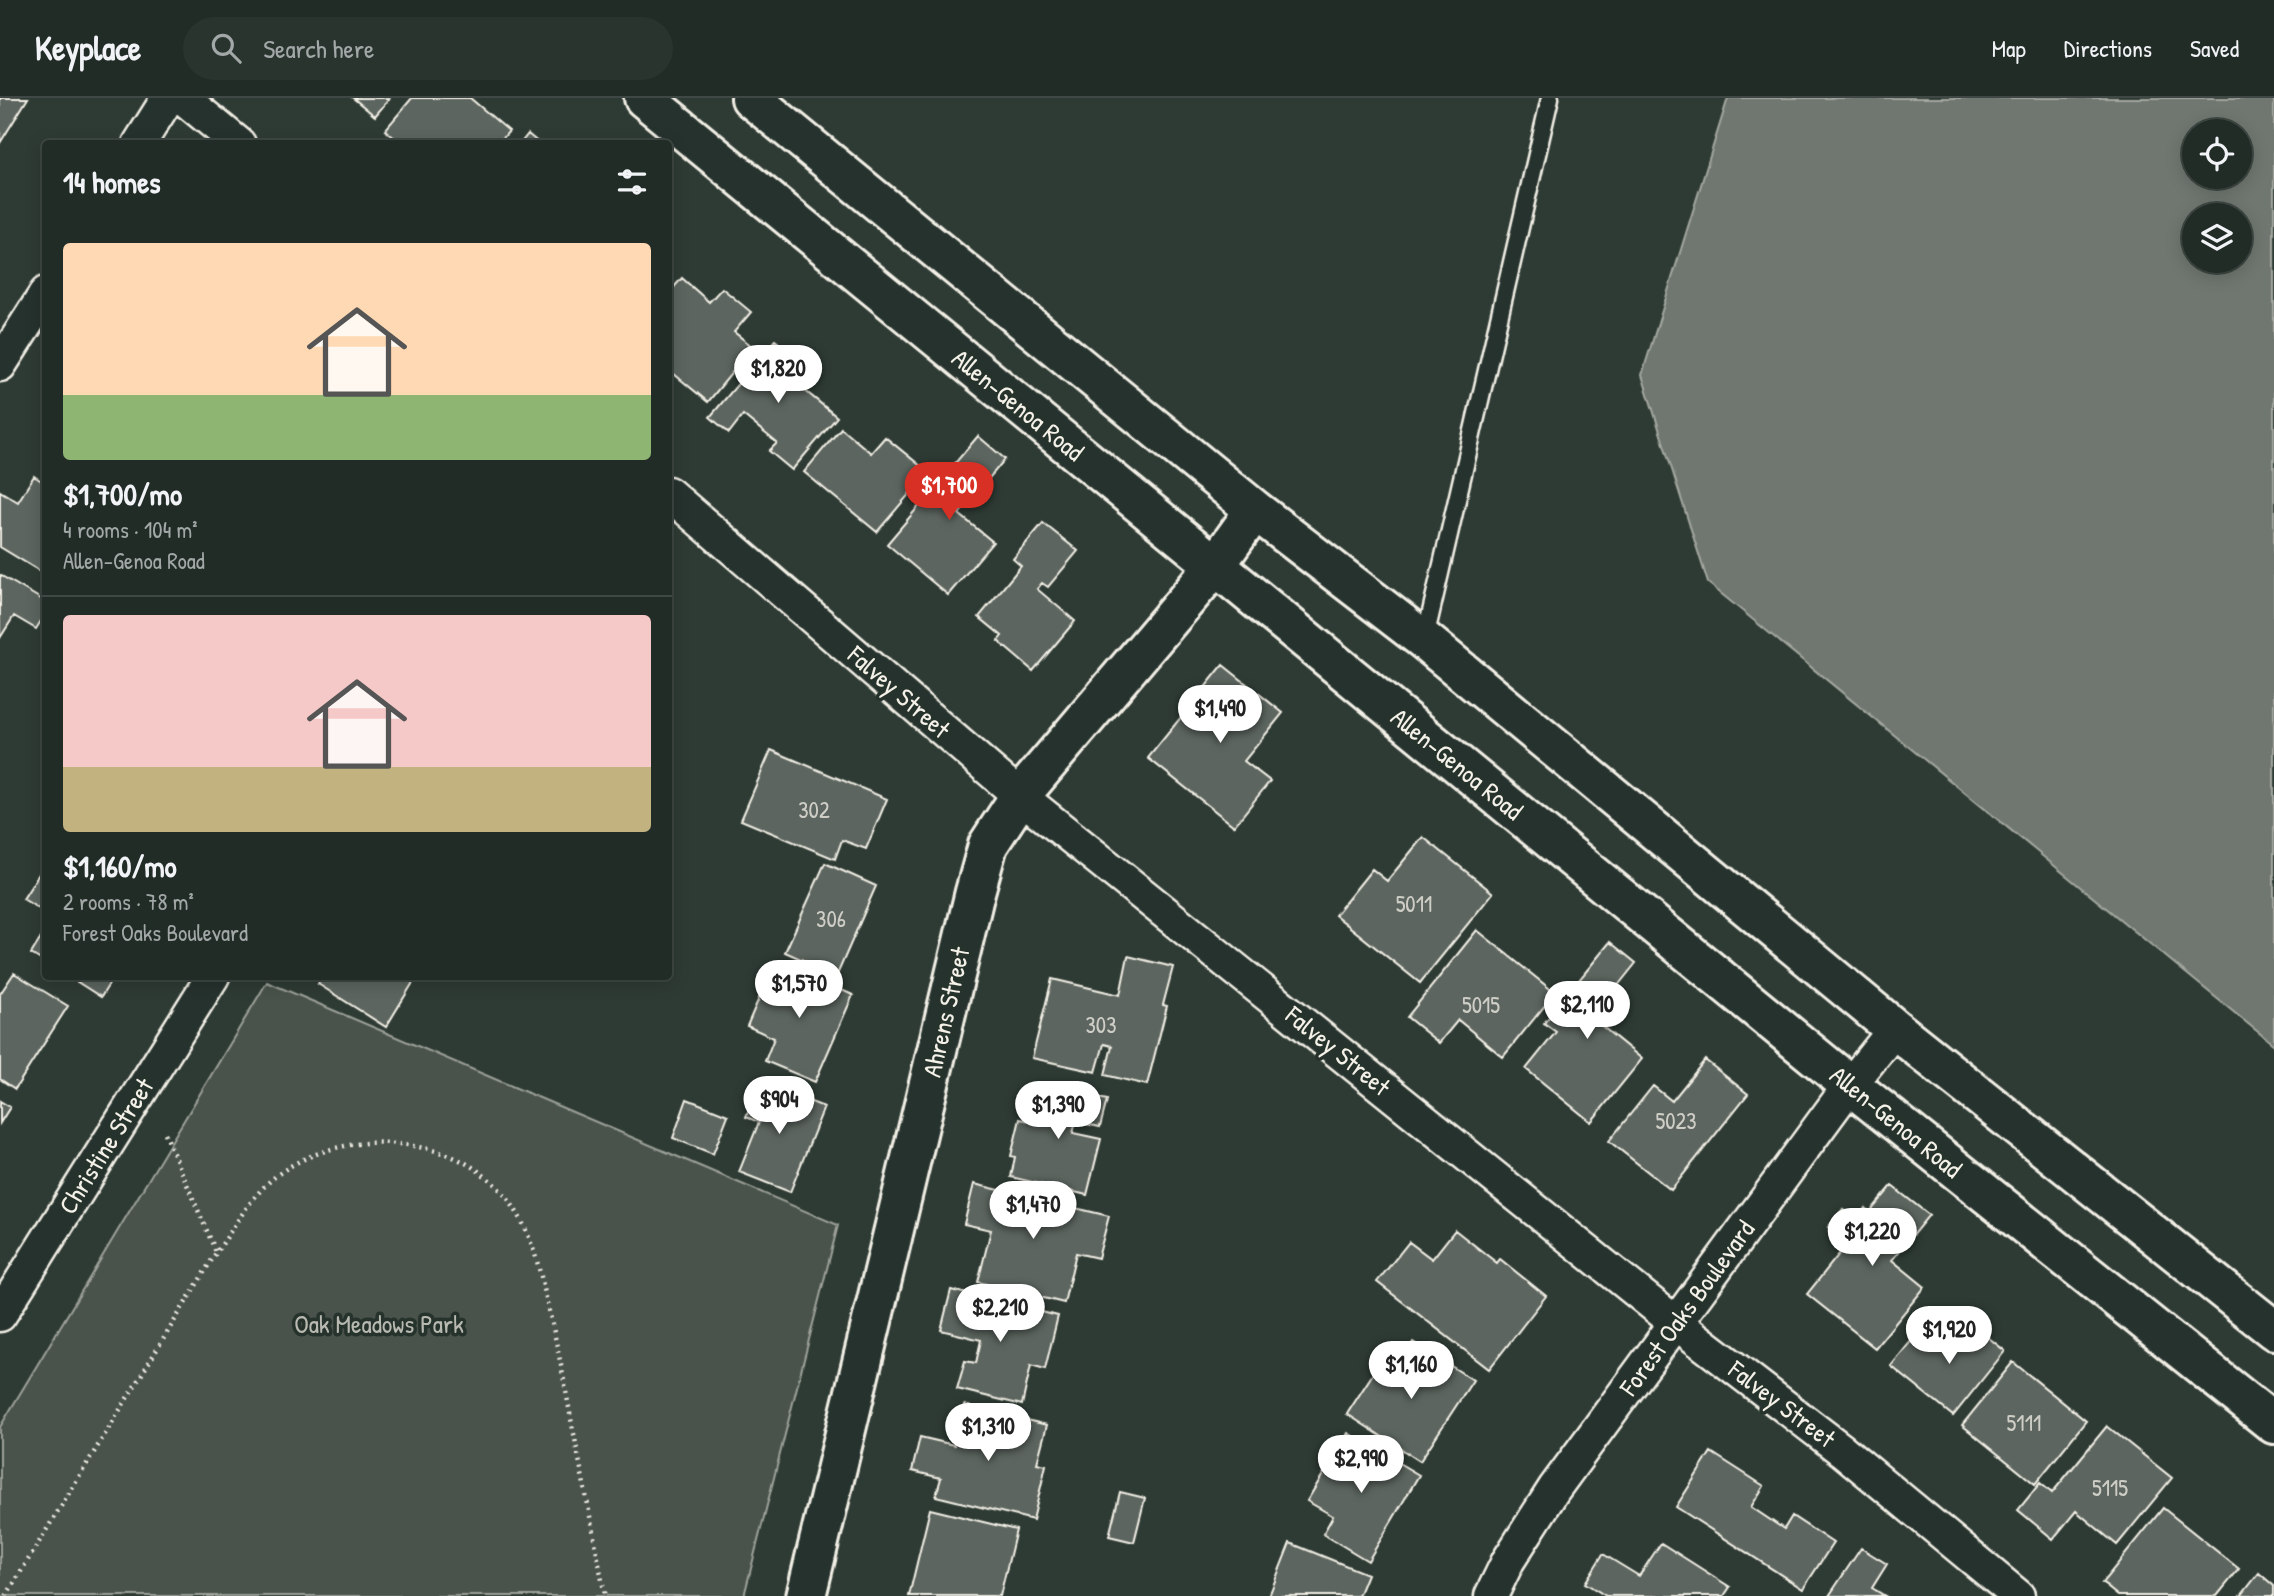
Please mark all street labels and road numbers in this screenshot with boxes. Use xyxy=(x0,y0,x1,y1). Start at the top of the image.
street label: Allen-Genoa Road xyxy=(945,341,1092,469)
street label: Falvey Street xyxy=(840,637,959,747)
street label: Allen-Genoa Road xyxy=(1384,700,1531,828)
street label: Ahrens Street xyxy=(914,943,978,1080)
street label: Falvey Street xyxy=(1278,997,1399,1104)
street label: Allen-Genoa Road xyxy=(1823,1058,1970,1186)
street label: Christine Street xyxy=(50,1070,162,1220)
street label: Forest Oaks Boulevard xyxy=(1610,1213,1762,1403)
street label: Falvey Street xyxy=(1721,1351,1844,1456)

